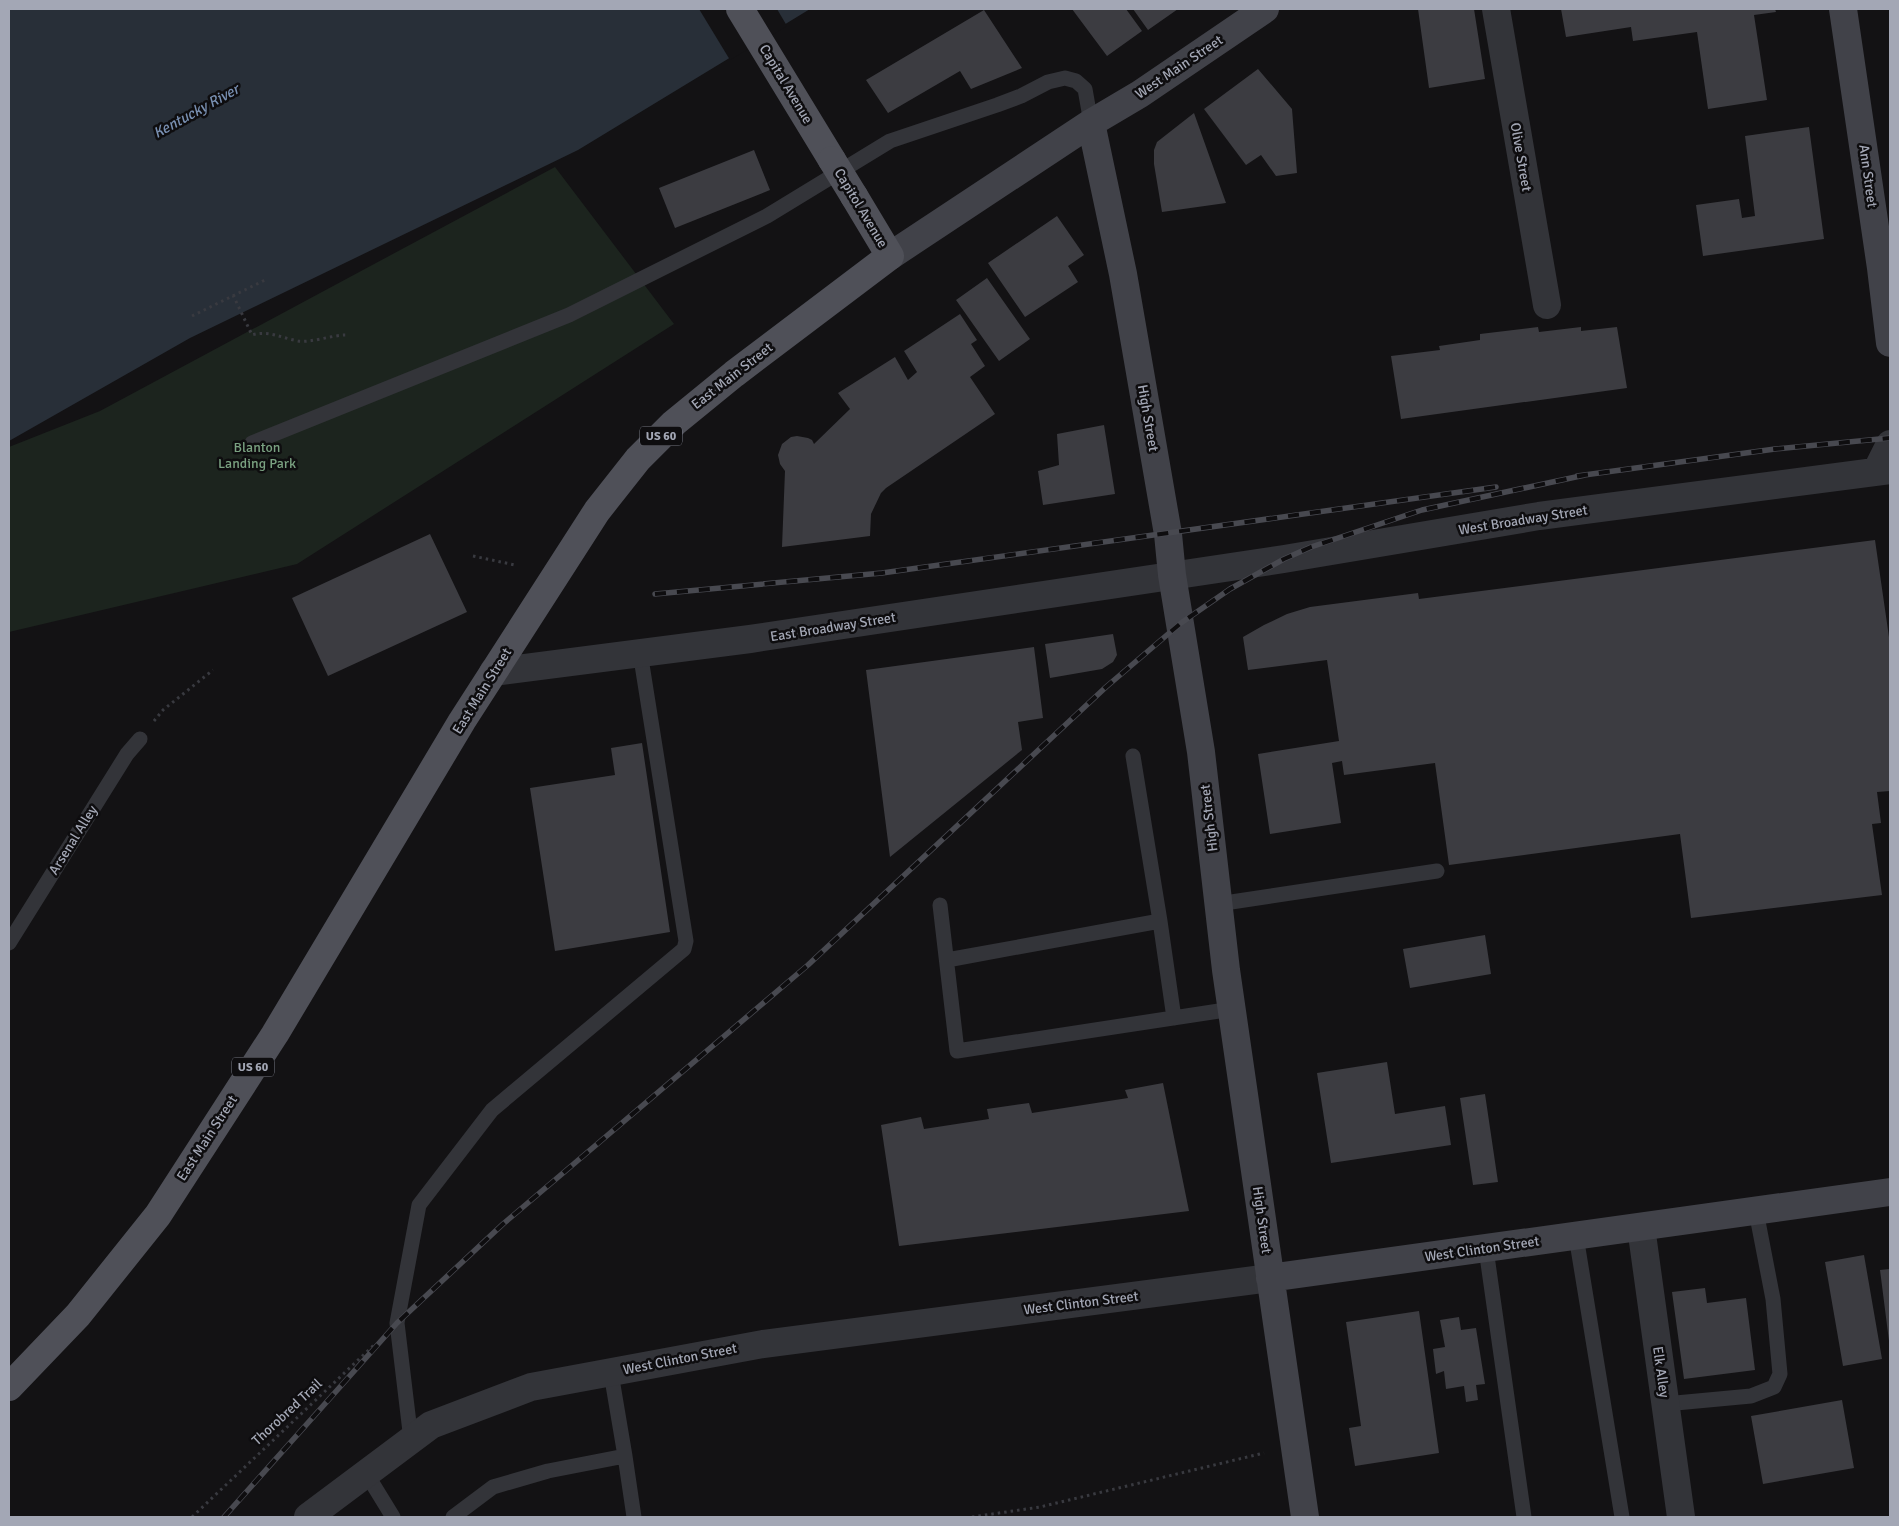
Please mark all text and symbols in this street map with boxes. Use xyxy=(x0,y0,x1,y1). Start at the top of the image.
street label: West Main Street xyxy=(1132,31,1226,103)
street label: Capital Avenue xyxy=(756,41,816,127)
water label: Kentucky River xyxy=(150,79,244,142)
street label: Olive Street xyxy=(1507,121,1535,193)
street label: Ann Street xyxy=(1855,143,1881,209)
street label: Capitol Avenue xyxy=(831,165,891,251)
street label: East Main Street xyxy=(688,339,776,413)
street label: High Street xyxy=(1134,383,1162,453)
road number: US 60 xyxy=(640,426,682,446)
park label: Blanton Landing Park xyxy=(218,439,296,472)
street label: West Broadway Street xyxy=(1457,501,1589,539)
street label: East Broadway Street xyxy=(769,609,897,645)
street label: East Main Street xyxy=(449,645,515,737)
street label: High Street xyxy=(1196,783,1222,853)
street label: Arsenal Alley xyxy=(45,802,101,878)
road number: US 60 xyxy=(232,1058,274,1076)
street label: East Main Street xyxy=(173,1092,241,1184)
street label: High Street xyxy=(1249,1185,1275,1255)
street label: West Clinton Street xyxy=(1424,1233,1541,1265)
street label: West Clinton Street xyxy=(1023,1288,1140,1318)
street label: West Clinton Street xyxy=(622,1340,738,1378)
street label: Elk Alley xyxy=(1649,1345,1673,1399)
street label: Thorobred Trail xyxy=(248,1375,326,1449)

